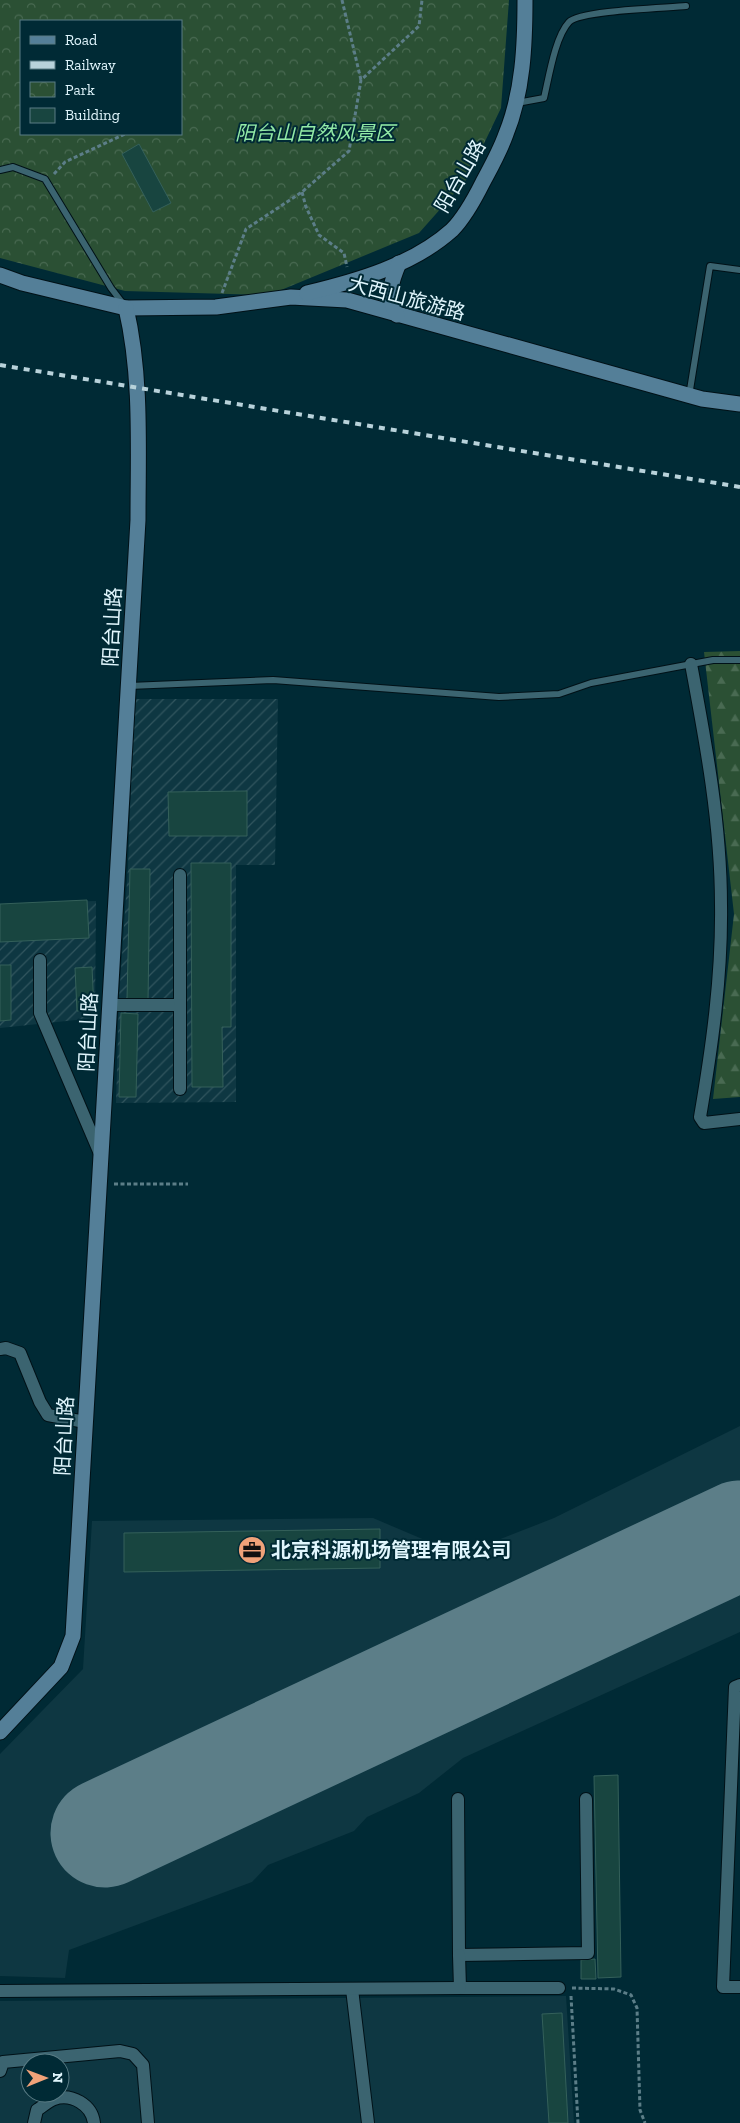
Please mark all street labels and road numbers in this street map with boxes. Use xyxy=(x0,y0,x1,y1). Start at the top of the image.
street label: 阳台山路 xyxy=(430,135,490,217)
street label: 大西山旅游路 xyxy=(346,271,468,325)
street label: 阳台山路 xyxy=(98,586,126,668)
street label: 阳台山路 xyxy=(74,991,102,1073)
street label: 阳台山路 xyxy=(50,1395,78,1477)

